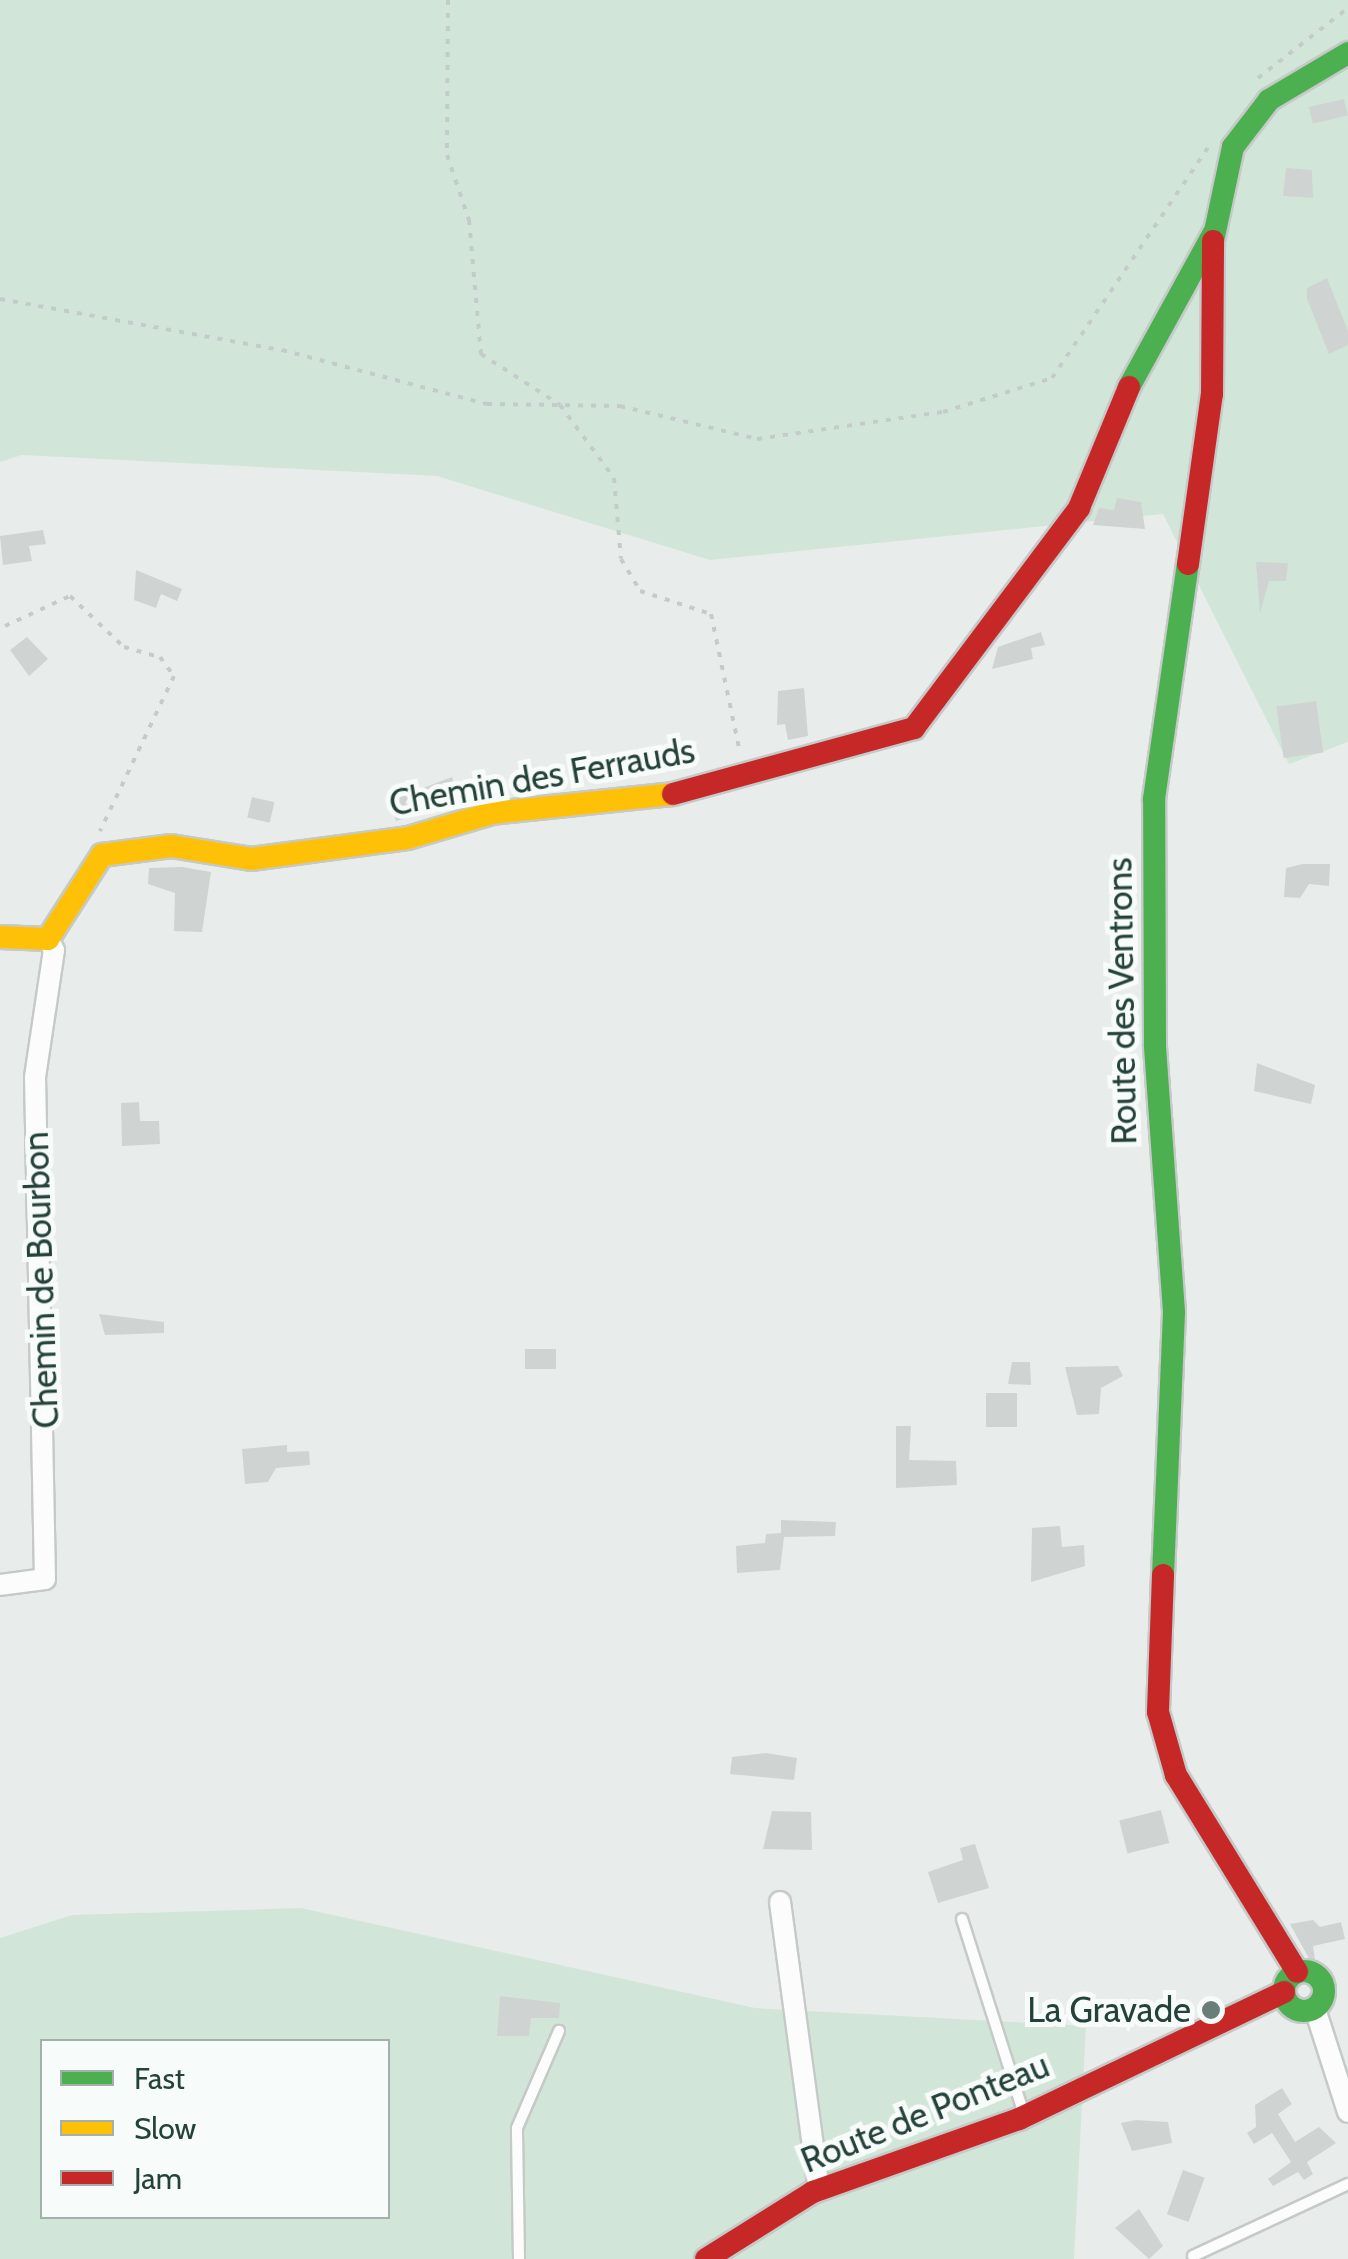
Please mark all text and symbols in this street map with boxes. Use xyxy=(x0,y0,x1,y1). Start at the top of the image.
street label: Chemin des Ferrauds xyxy=(386,729,698,825)
street label: Route des Ventrons xyxy=(1098,857,1146,1145)
street label: Chemin de Bourbon xyxy=(15,1131,67,1429)
place label: La Gravade xyxy=(1027,1989,1191,2031)
marker: La Gravade xyxy=(1200,1999,1222,2021)
legend xyxy=(40,2039,390,2219)
street label: Route de Ponteau xyxy=(795,2044,1055,2182)
text: Fast xyxy=(134,2060,185,2097)
text: Slow xyxy=(134,2110,196,2147)
text: Jam xyxy=(134,2160,182,2197)

